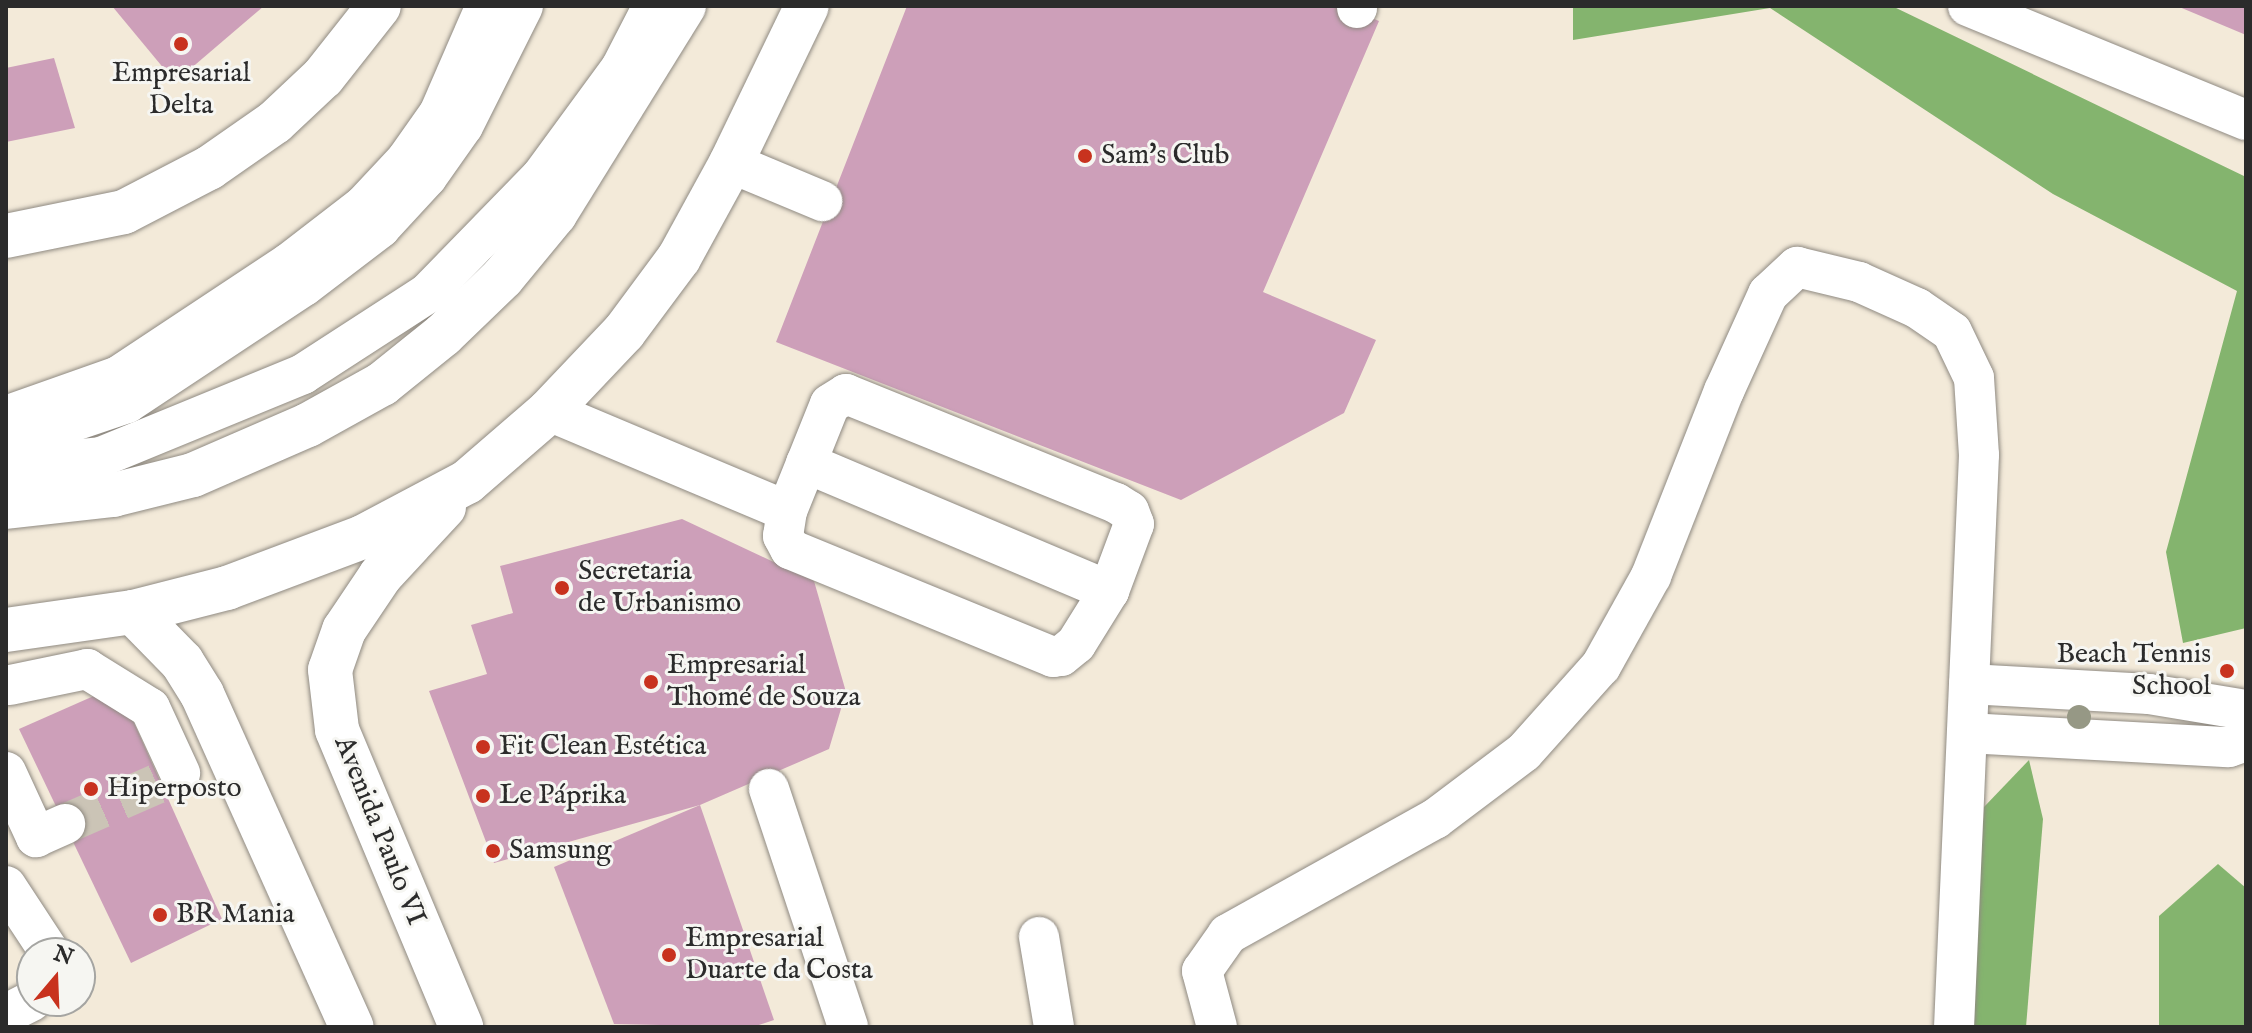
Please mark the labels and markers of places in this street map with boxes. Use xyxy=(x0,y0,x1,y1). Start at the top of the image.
marker: Empresarial Delta xyxy=(172,35,190,53)
place label: Empresarial Delta xyxy=(112,57,250,123)
place label: Sam's Club xyxy=(1101,139,1230,173)
marker: Sam's Club xyxy=(1076,147,1094,165)
place label: Secretaria de Urbanismo xyxy=(578,555,741,621)
marker: Secretaria de Urbanismo xyxy=(553,579,571,597)
place label: Beach Tennis School xyxy=(2057,638,2211,704)
place label: Empresarial Thomé de Souza xyxy=(667,649,861,715)
marker: Beach Tennis School xyxy=(2218,662,2236,680)
marker: Empresarial Thomé de Souza xyxy=(642,673,660,691)
place label: Fit Clean Estética xyxy=(499,730,706,764)
marker: Fit Clean Estética xyxy=(474,738,492,756)
place label: Hiperposto xyxy=(107,772,242,806)
place label: Le Páprika xyxy=(499,779,626,813)
marker: Hiperposto xyxy=(82,780,100,798)
marker: Le Páprika xyxy=(474,787,492,805)
place label: Samsung xyxy=(509,834,612,868)
marker: Samsung xyxy=(484,842,502,860)
place label: BR Mania xyxy=(176,898,295,932)
marker: BR Mania xyxy=(151,906,169,924)
place label: Empresarial Duarte da Costa xyxy=(685,922,873,988)
marker: Empresarial Duarte da Costa xyxy=(660,946,678,964)

